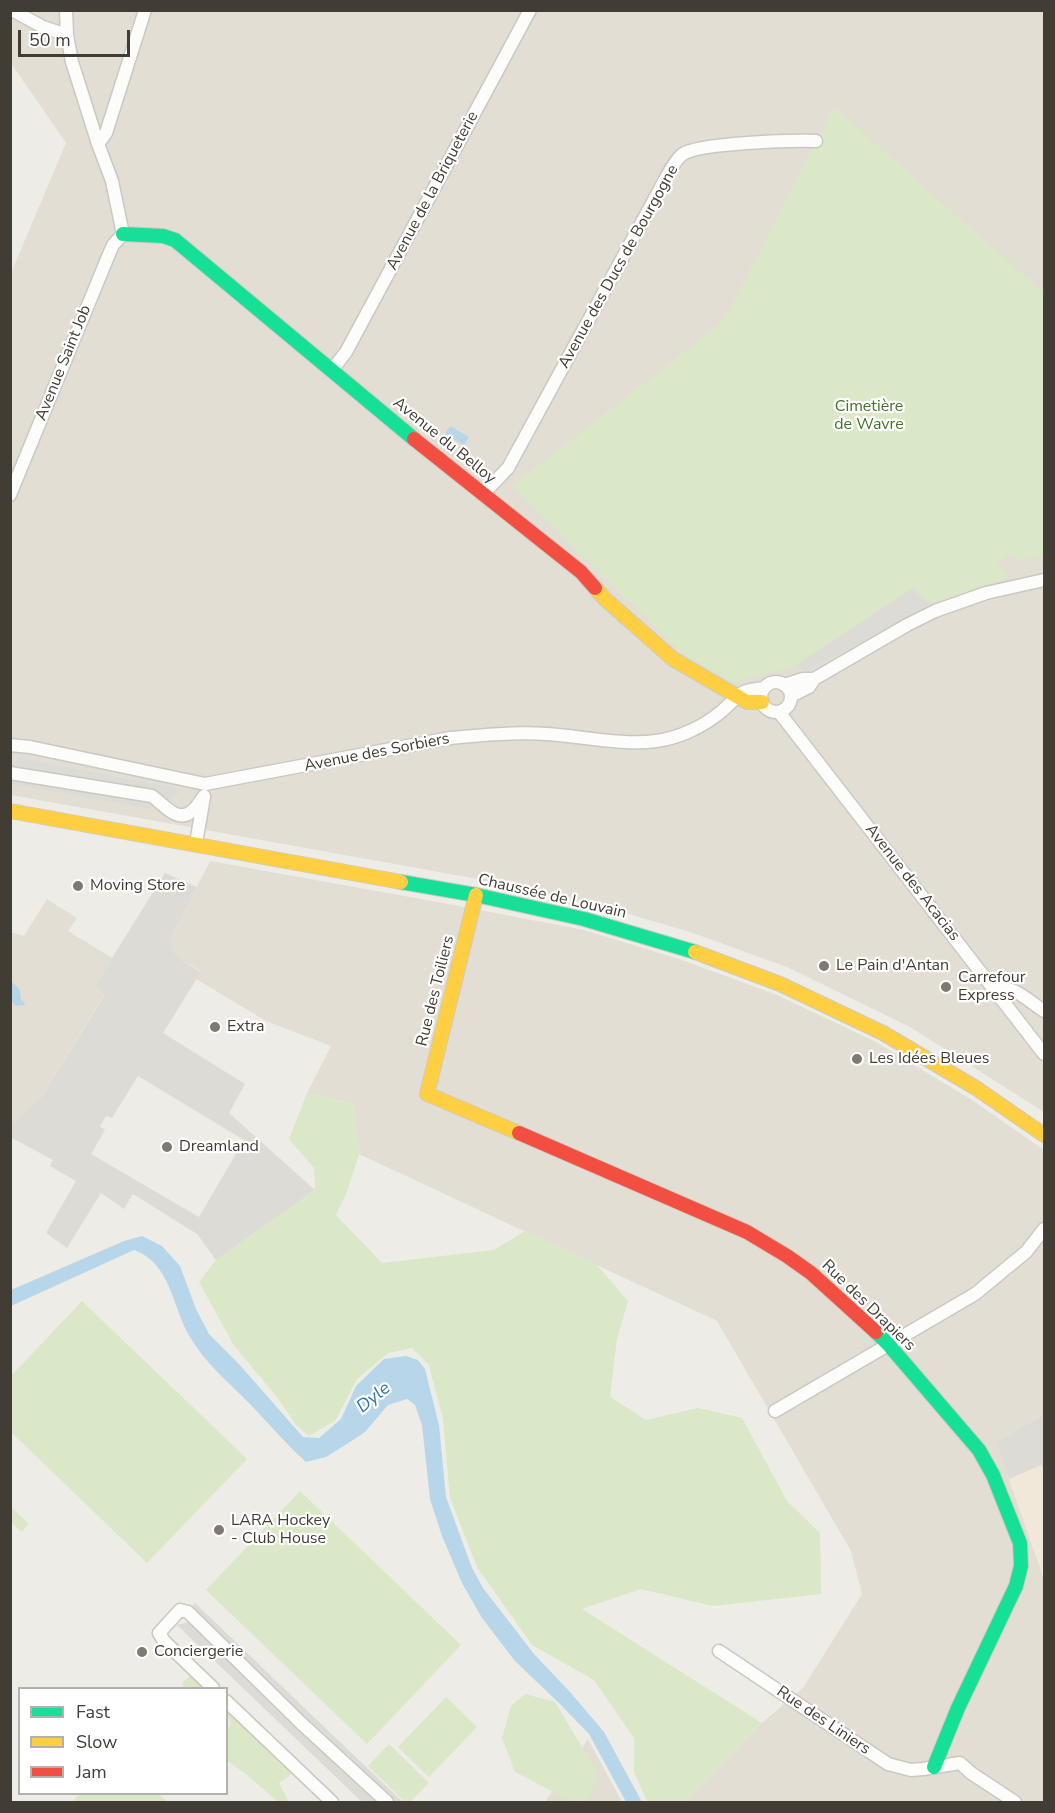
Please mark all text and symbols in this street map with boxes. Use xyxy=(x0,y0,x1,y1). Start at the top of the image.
scale bar xyxy=(21,18,134,56)
text: 50 m xyxy=(29,28,71,52)
street label: Avenue de la Briqueterie xyxy=(383,108,483,274)
street label: Avenue des Ducs de Bourgogne xyxy=(555,162,683,372)
street label: Avenue Saint Job xyxy=(32,302,96,424)
street label: Avenue du Belloy xyxy=(389,394,499,488)
park label: Cimetière de Wavre xyxy=(834,397,904,435)
street label: Avenue des Sorbiers xyxy=(303,729,451,777)
street label: Avenue des Acacias xyxy=(860,821,964,945)
street label: Chaussée de Louvain xyxy=(476,871,628,923)
place label: Moving Store xyxy=(90,876,185,896)
marker: Moving Store xyxy=(71,879,85,893)
street label: Rue des Toiliers xyxy=(413,934,459,1048)
place label: Le Pain d'Antan xyxy=(836,956,949,976)
marker: Le Pain d'Antan xyxy=(817,959,831,973)
place label: Carrefour Express xyxy=(958,968,1026,1006)
marker: Carrefour Express xyxy=(939,980,953,994)
place label: Extra xyxy=(227,1017,264,1037)
marker: Extra xyxy=(208,1020,222,1034)
place label: Les Idées Bleues xyxy=(869,1049,989,1069)
marker: Les Idées Bleues xyxy=(850,1052,864,1066)
place label: Dreamland xyxy=(179,1137,259,1157)
marker: Dreamland xyxy=(160,1140,174,1154)
street label: Rue des Drapiers xyxy=(817,1256,919,1356)
water label: Dyle xyxy=(353,1378,395,1418)
place label: LARA Hockey - Club House xyxy=(231,1511,330,1549)
marker: LARA Hockey - Club House xyxy=(212,1523,226,1537)
place label: Conciergerie xyxy=(154,1642,243,1662)
marker: Conciergerie xyxy=(135,1645,149,1659)
street label: Rue des Liniers xyxy=(772,1683,874,1759)
legend xyxy=(18,1687,228,1795)
text: Fast xyxy=(76,1700,110,1724)
text: Slow xyxy=(76,1730,117,1754)
text: Jam xyxy=(76,1760,107,1784)

